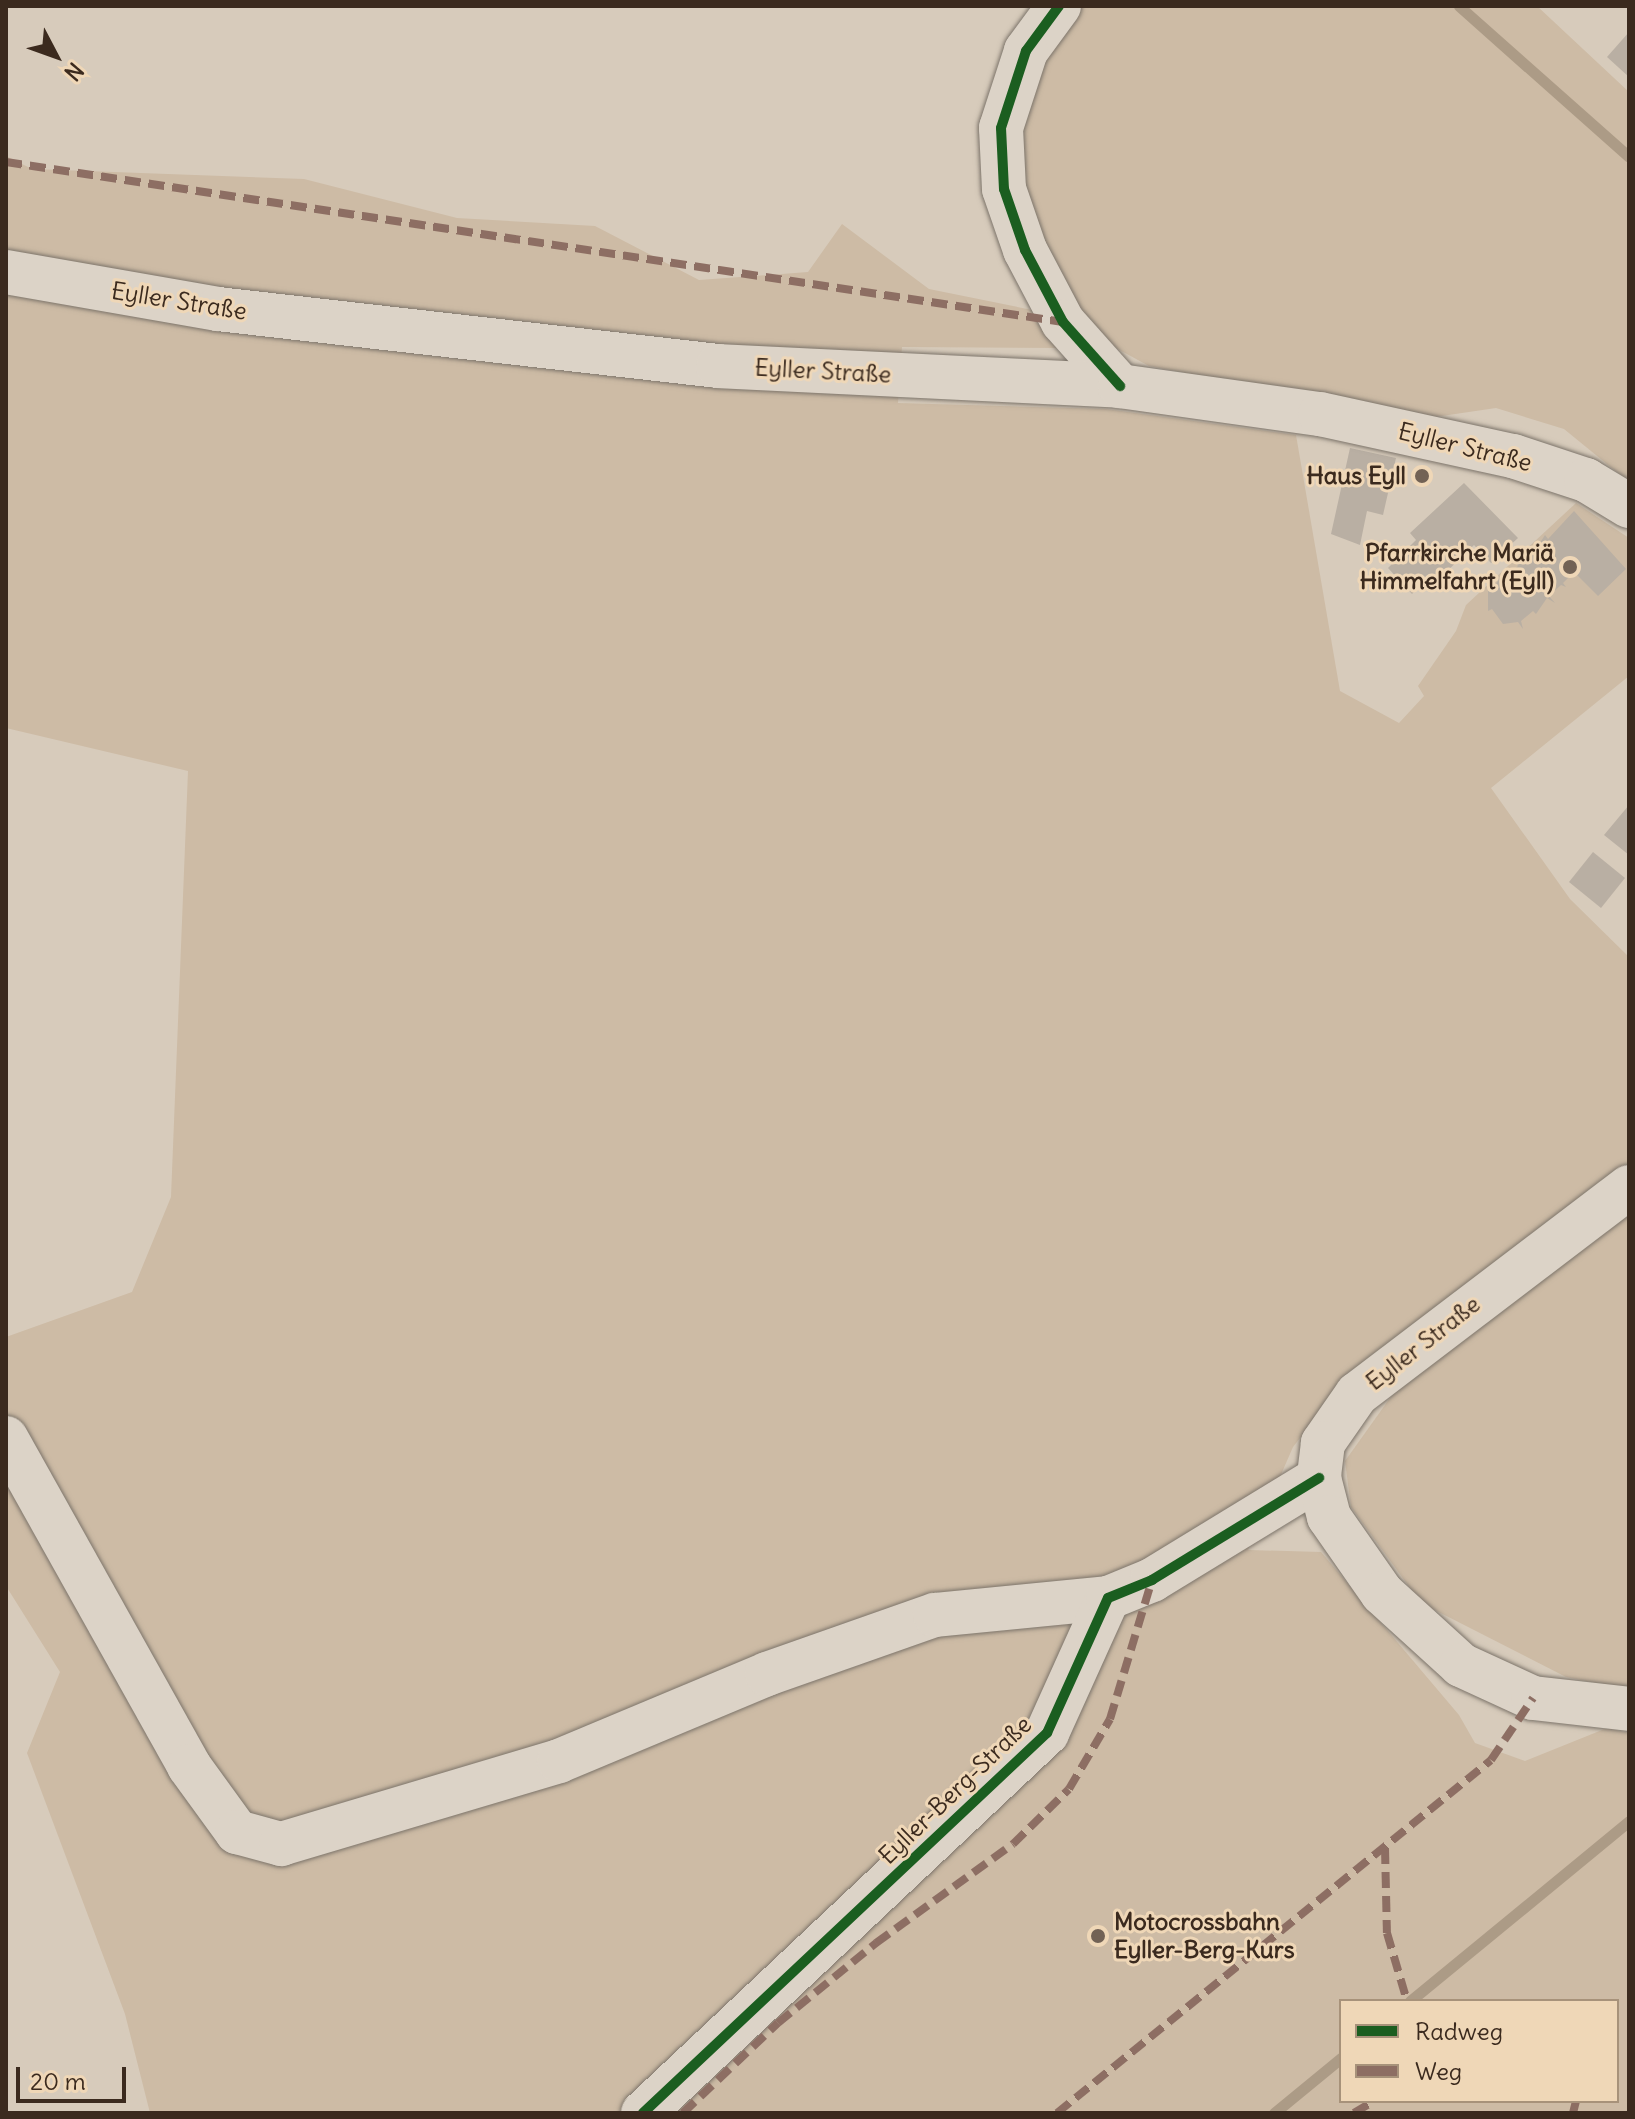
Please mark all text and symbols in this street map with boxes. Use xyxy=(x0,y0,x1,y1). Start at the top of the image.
north arrow xyxy=(16,16,96,96)
text: N xyxy=(59,57,90,87)
street label: Eyller Straße xyxy=(109,276,249,326)
street label: Eyller Straße xyxy=(754,353,892,389)
street label: Eyller Straße xyxy=(1395,416,1535,478)
place label: Haus Eyll xyxy=(1306,462,1406,490)
marker: Haus Eyll xyxy=(1413,467,1431,485)
place label: Pfarrkirche Mariä Himmelfahrt (Eyll) xyxy=(1360,539,1554,595)
marker: Pfarrkirche Mariä Himmelfahrt (Eyll) xyxy=(1561,558,1579,576)
street label: Eyller Straße xyxy=(1360,1290,1486,1396)
street label: Eyller-Berg-Straße xyxy=(873,1710,1037,1870)
place label: Motocrossbahn Eyller-Berg-Kurs xyxy=(1114,1908,1295,1964)
marker: Motocrossbahn Eyller-Berg-Kurs xyxy=(1089,1927,1107,1945)
legend xyxy=(1339,1999,1619,2103)
text: Radweg xyxy=(1415,2016,1503,2046)
scale bar xyxy=(20,2051,130,2101)
text: Weg xyxy=(1415,2056,1462,2086)
text: 20 m xyxy=(30,2066,86,2096)

